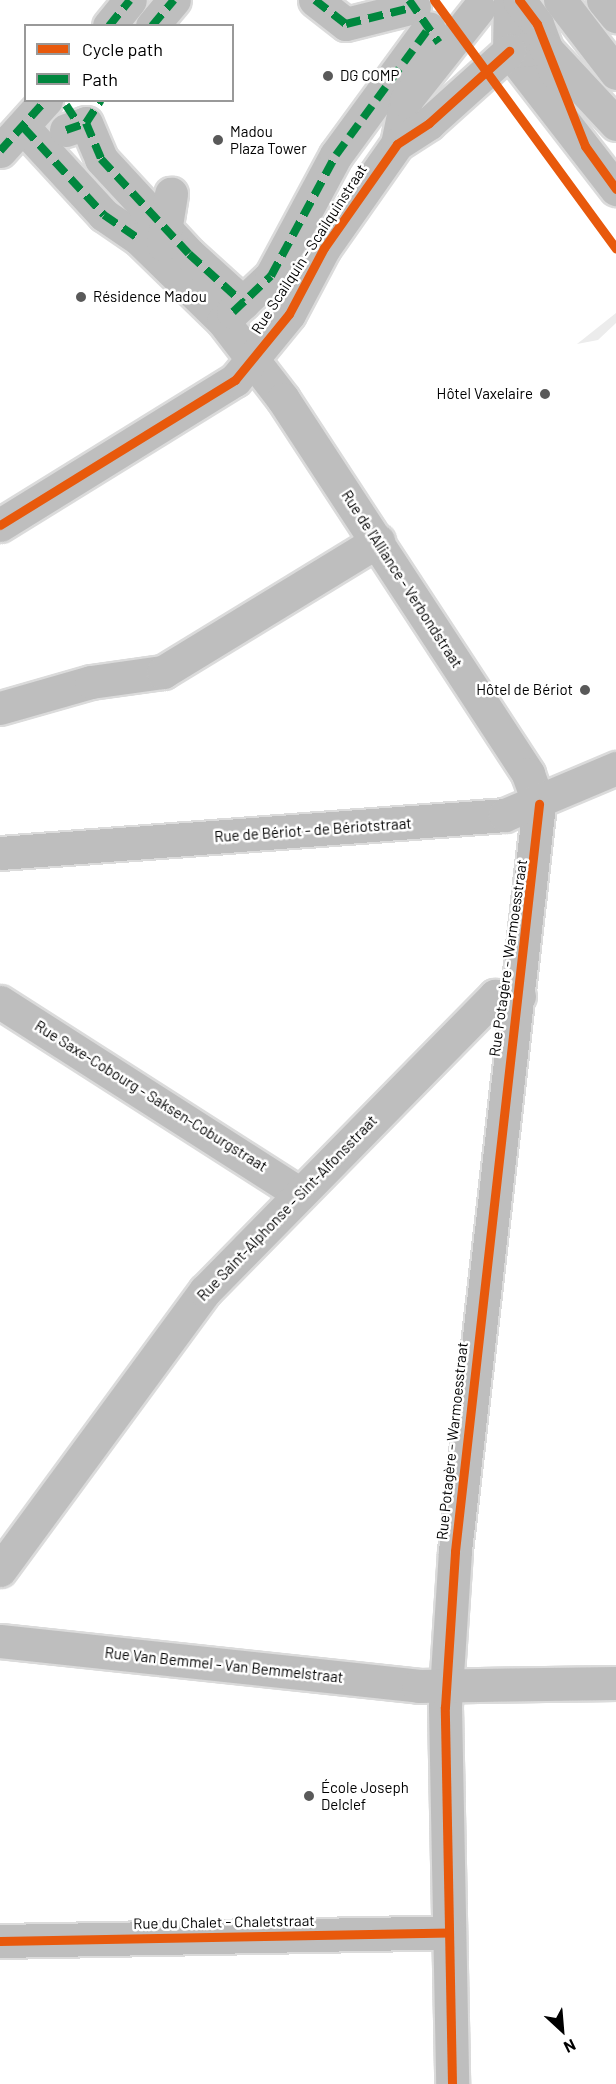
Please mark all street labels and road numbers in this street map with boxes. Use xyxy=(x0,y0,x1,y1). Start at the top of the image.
street label: Rue Scailquin - Scailquinstraat xyxy=(247,161,371,337)
street label: Rue de l'Alliance - Verbondstraat xyxy=(338,487,466,671)
street label: Rue de Bériot - de Bériotstraat xyxy=(214,814,412,846)
street label: Rue Potagère - Warmoesstraat xyxy=(485,858,531,1058)
street label: Rue Saxe-Cobourg - Saksen-Coburgstraat xyxy=(31,1017,271,1175)
street label: Rue Saint-Alphonse - Sint-Alfonsstraat xyxy=(193,1111,381,1305)
street label: Rue Potagère - Warmoesstraat xyxy=(433,1341,471,1541)
street label: Rue Van Bemmel - Van Bemmelstraat xyxy=(104,1644,344,1686)
street label: Rue du Chalet - Chaletstraat xyxy=(133,1911,315,1933)

